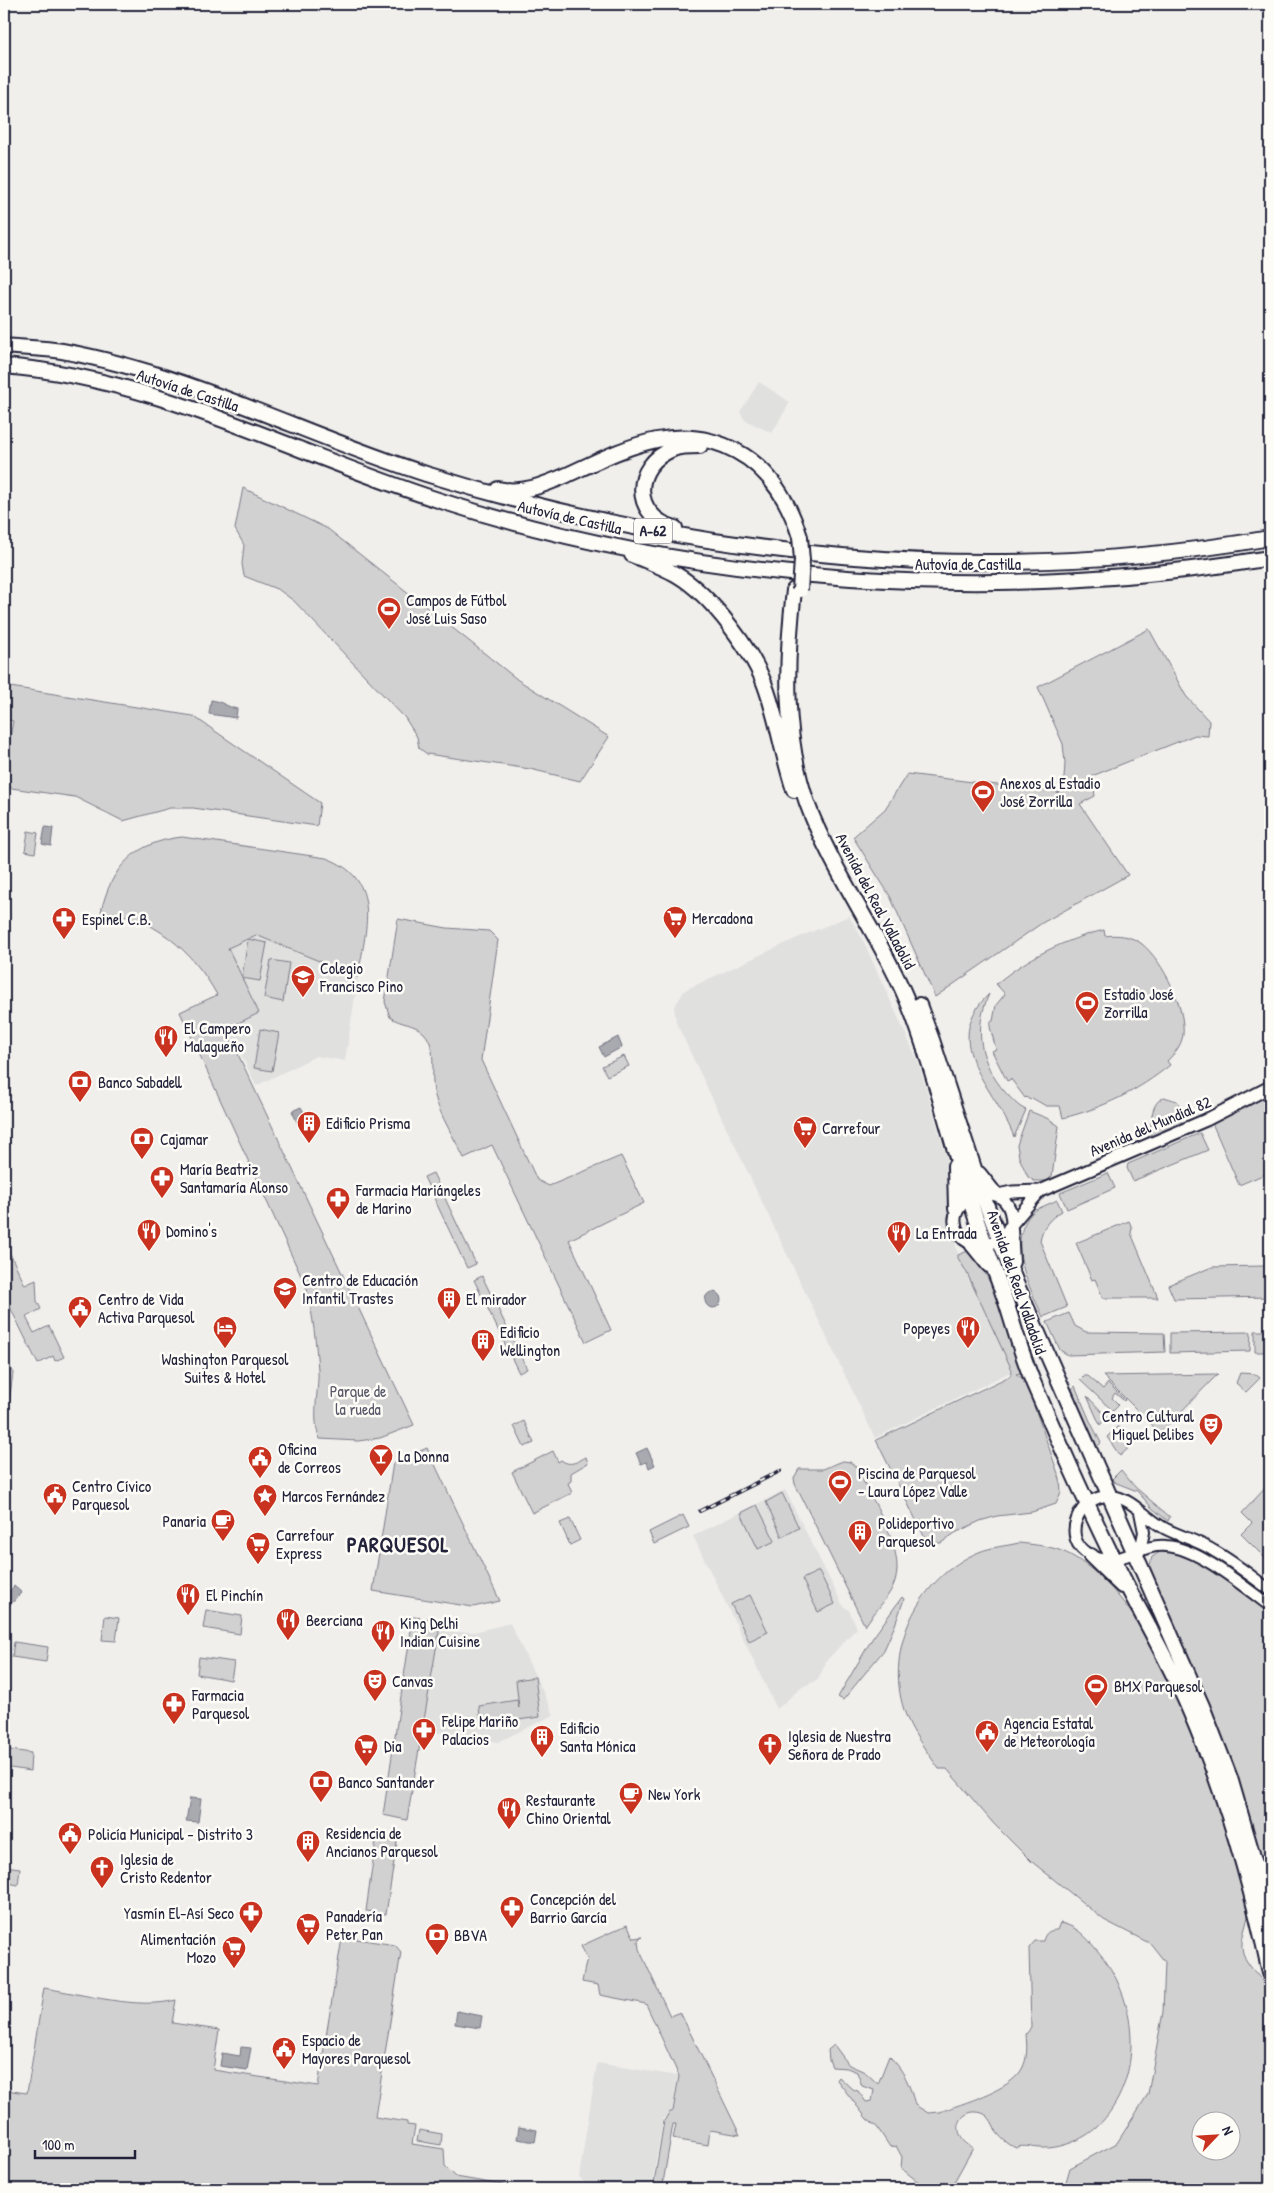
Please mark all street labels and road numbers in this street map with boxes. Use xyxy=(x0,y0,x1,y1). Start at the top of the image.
street label: Autovía de Castilla xyxy=(134,363,242,417)
street label: Autovía de Castilla xyxy=(516,494,624,540)
road number: A-62 xyxy=(634,518,672,544)
street label: Autovía de Castilla xyxy=(915,553,1021,575)
street label: Avenida del Real Valladolid xyxy=(831,829,921,973)
street label: Avenida del Mundial 82 xyxy=(1086,1090,1214,1161)
street label: Avenida del Real Valladolid xyxy=(982,1207,1052,1357)

